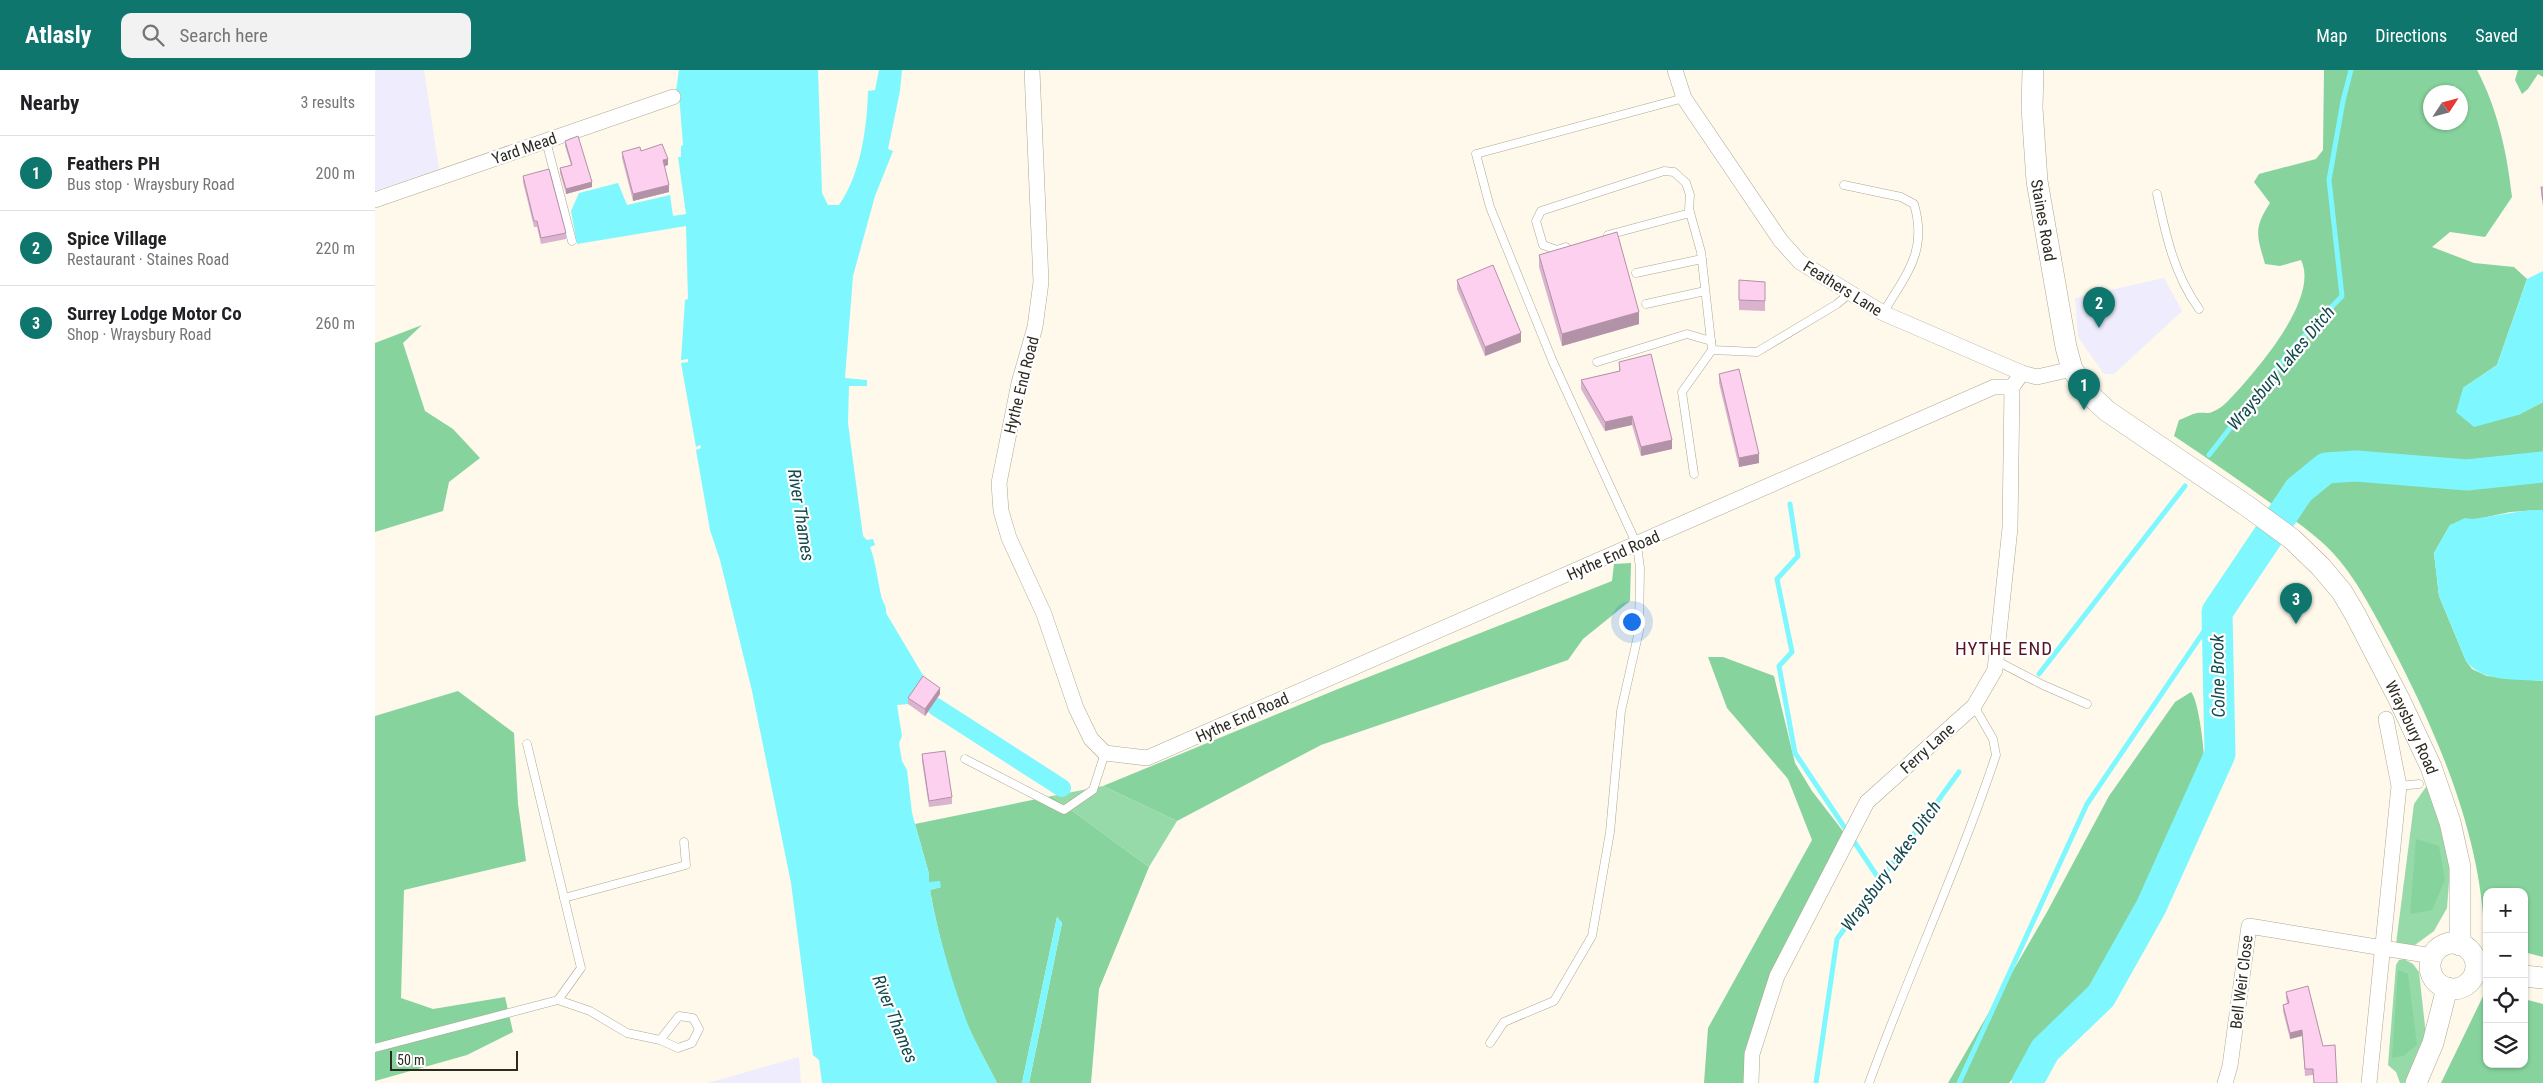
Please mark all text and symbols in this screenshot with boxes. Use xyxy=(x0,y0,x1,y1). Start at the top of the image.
search box xyxy=(121,13,471,58)
text: Atlasly xyxy=(25,21,91,49)
icon: search xyxy=(139,21,167,49)
text: Search here xyxy=(179,24,268,47)
text: Map xyxy=(2316,25,2347,46)
text: Directions xyxy=(2375,25,2447,46)
text: Saved xyxy=(2475,25,2518,46)
north arrow xyxy=(2423,85,2468,130)
text: Nearby xyxy=(20,91,79,115)
text: 3 results xyxy=(300,93,355,112)
street label: Yard Mead xyxy=(489,129,559,168)
text: Feathers PH xyxy=(67,152,160,175)
text: 1 xyxy=(32,164,40,183)
text: 200 m xyxy=(316,164,355,183)
text: Bus stop · Wraysbury Road xyxy=(67,175,235,194)
street label: Staines Road xyxy=(2027,178,2060,263)
text: Spice Village xyxy=(67,227,167,250)
text: 2 xyxy=(32,239,40,258)
text: 220 m xyxy=(316,239,355,258)
text: Restaurant · Staines Road xyxy=(67,250,229,269)
street label: Feathers Lane xyxy=(1800,257,1886,320)
pin: 2 xyxy=(2083,287,2115,328)
water label: Wraysbury Lakes Ditch xyxy=(2223,301,2339,434)
text: Surrey Lodge Motor Co xyxy=(67,302,242,325)
text: 3 xyxy=(32,314,40,333)
text: 260 m xyxy=(316,314,355,333)
text: Shop · Wraysbury Road xyxy=(67,325,211,344)
street label: Hythe End Road xyxy=(1000,334,1043,436)
pin: 1 xyxy=(2068,369,2100,410)
water label: River Thames xyxy=(784,467,819,563)
street label: Hythe End Road xyxy=(1564,527,1663,584)
pin: 3 xyxy=(2280,583,2312,624)
your location xyxy=(1619,609,1645,635)
water label: Colne Brook xyxy=(2206,633,2229,718)
district label: HYTHE END xyxy=(1955,637,2053,660)
street label: Wraysbury Road xyxy=(2381,678,2442,777)
street label: Hythe End Road xyxy=(1193,689,1292,746)
street label: Ferry Lane xyxy=(1897,719,1958,777)
water label: Wraysbury Lakes Ditch xyxy=(1836,797,1945,935)
map controls xyxy=(2483,888,2528,1068)
button: + xyxy=(2483,888,2528,933)
button: − xyxy=(2483,933,2528,978)
street label: Bell Weir Close xyxy=(2226,934,2257,1030)
water label: River Thames xyxy=(868,972,923,1066)
button: locate xyxy=(2483,978,2528,1023)
button: layers xyxy=(2483,1023,2528,1068)
scale bar xyxy=(390,1048,517,1071)
text: 50 m xyxy=(397,1052,425,1068)

